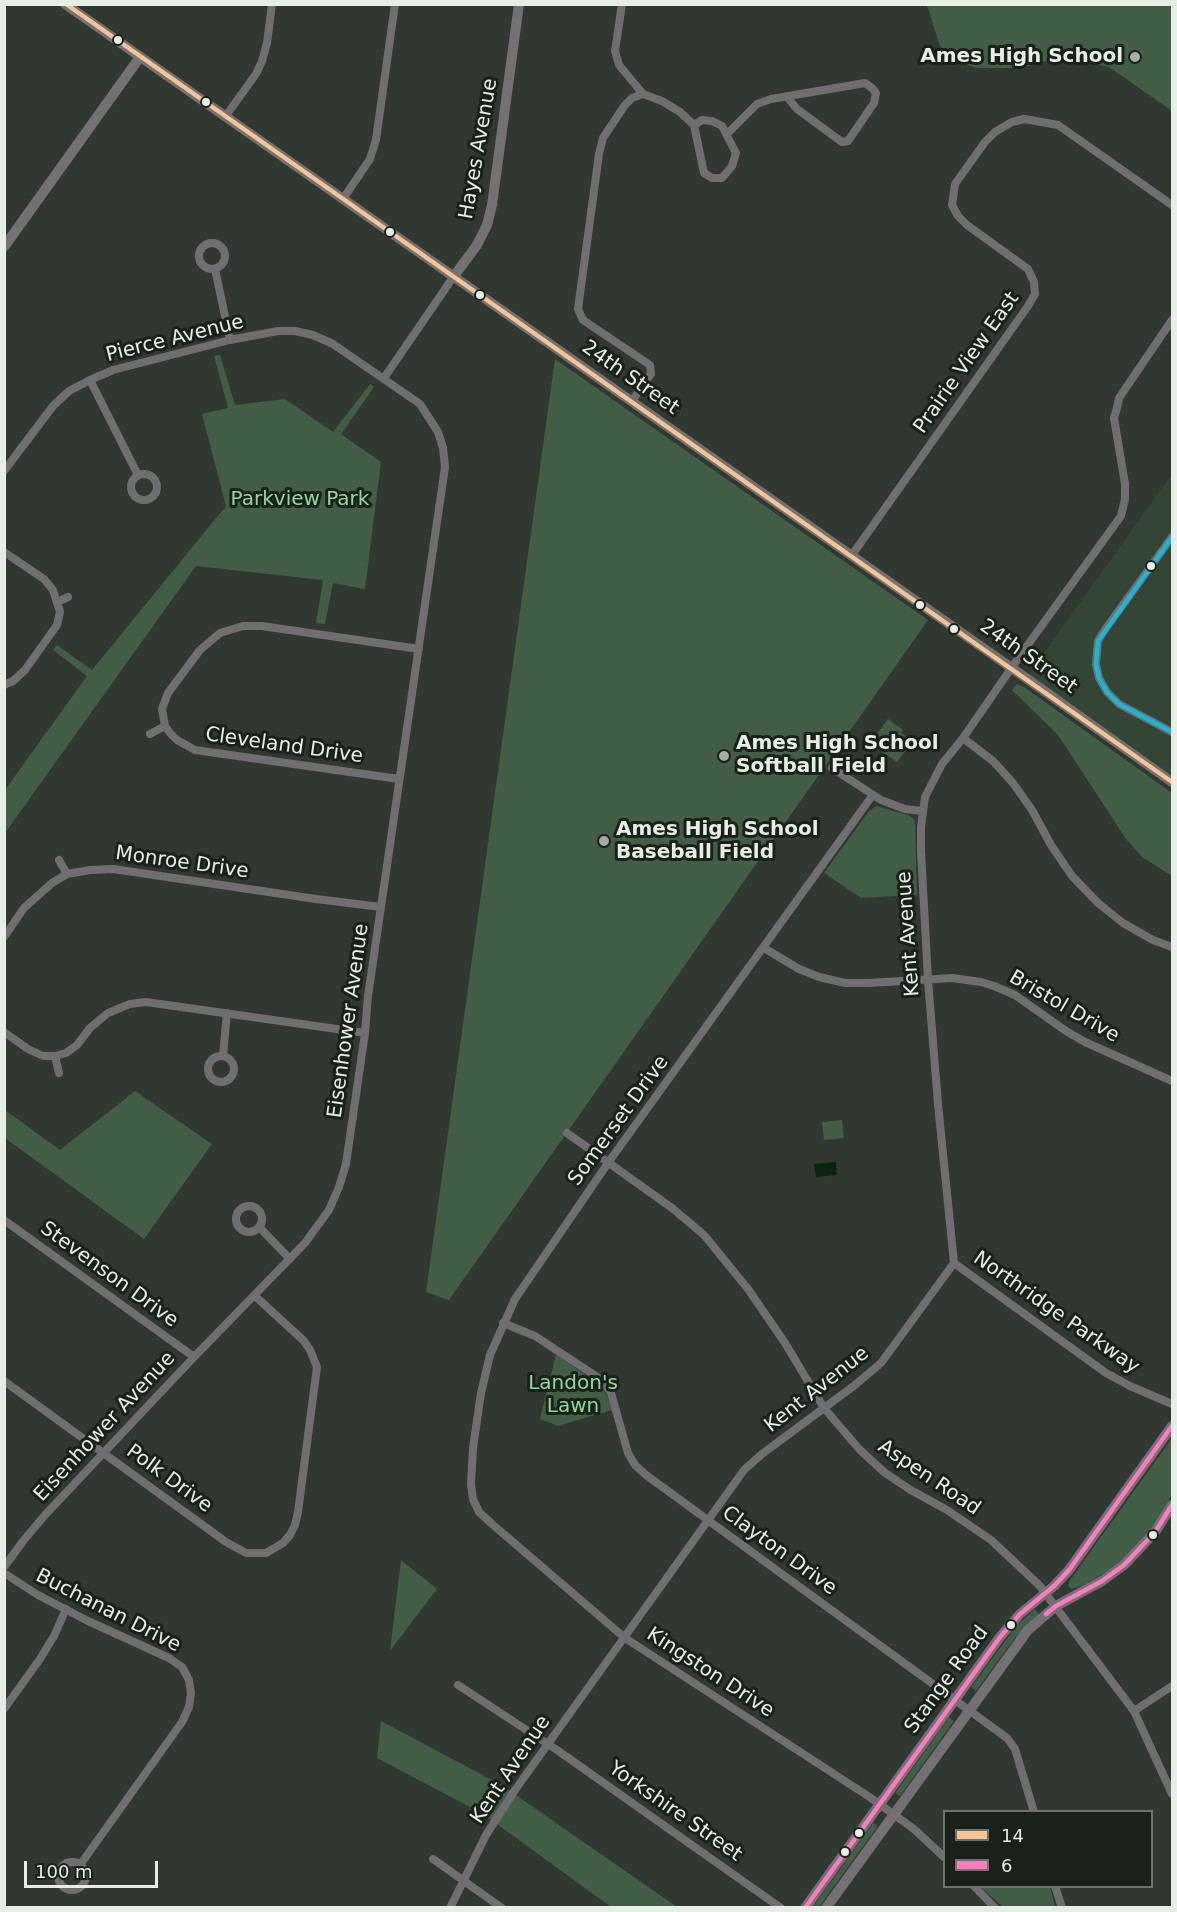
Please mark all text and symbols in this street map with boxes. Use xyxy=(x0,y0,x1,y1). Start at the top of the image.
unlabelled marker xyxy=(112,34,124,46)
place label: Ames High School xyxy=(920,45,1123,69)
marker: Ames High School xyxy=(1128,50,1142,64)
street label: Hayes Avenue xyxy=(455,77,503,221)
unlabelled marker xyxy=(200,96,212,108)
unlabelled marker xyxy=(384,226,396,238)
street label: Prairie View East xyxy=(909,288,1025,438)
unlabelled marker xyxy=(474,289,486,301)
street label: Pierce Avenue xyxy=(104,310,246,368)
street label: 24th Street xyxy=(577,336,683,420)
park label: Parkview Park xyxy=(231,488,369,512)
unlabelled marker xyxy=(1145,560,1157,572)
unlabelled marker xyxy=(914,599,926,611)
street label: 24th Street xyxy=(975,615,1081,699)
unlabelled marker xyxy=(948,623,960,635)
street label: Cleveland Drive xyxy=(204,723,364,769)
place label: Ames High School Softball Field xyxy=(736,732,939,779)
marker: Ames High School Softball Field xyxy=(717,749,731,763)
place label: Ames High School Baseball Field xyxy=(616,818,819,865)
marker: Ames High School Baseball Field xyxy=(597,834,611,848)
street label: Monroe Drive xyxy=(114,842,250,884)
street label: Kent Avenue xyxy=(893,871,925,997)
street label: Eisenhower Avenue xyxy=(323,922,375,1120)
street label: Bristol Drive xyxy=(1005,966,1123,1048)
street label: Somerset Drive xyxy=(564,1051,674,1191)
street label: Stevenson Drive xyxy=(35,1217,183,1333)
street label: Northridge Parkway xyxy=(968,1247,1144,1379)
street label: Kent Avenue xyxy=(760,1342,874,1438)
street label: Eisenhower Avenue xyxy=(29,1347,181,1507)
park label: Landon's Lawn xyxy=(528,1372,618,1419)
street label: Aspen Road xyxy=(873,1435,985,1521)
street label: Polk Drive xyxy=(121,1440,217,1518)
street label: Clayton Drive xyxy=(717,1501,841,1601)
unlabelled marker xyxy=(1147,1529,1159,1541)
street label: Buchanan Drive xyxy=(31,1564,185,1658)
unlabelled marker xyxy=(1005,1619,1017,1631)
street label: Stange Road xyxy=(900,1622,994,1738)
street label: Kingston Drive xyxy=(642,1623,778,1723)
street label: Kent Avenue xyxy=(466,1711,556,1829)
street label: Yorkshire Street xyxy=(604,1757,746,1867)
legend xyxy=(943,1810,1153,1888)
text: 14 xyxy=(1001,1825,1024,1846)
unlabelled marker xyxy=(853,1827,865,1839)
unlabelled marker xyxy=(839,1846,851,1858)
scale bar xyxy=(27,1849,160,1887)
text: 6 xyxy=(1001,1855,1012,1876)
text: 100 m xyxy=(35,1861,93,1882)

